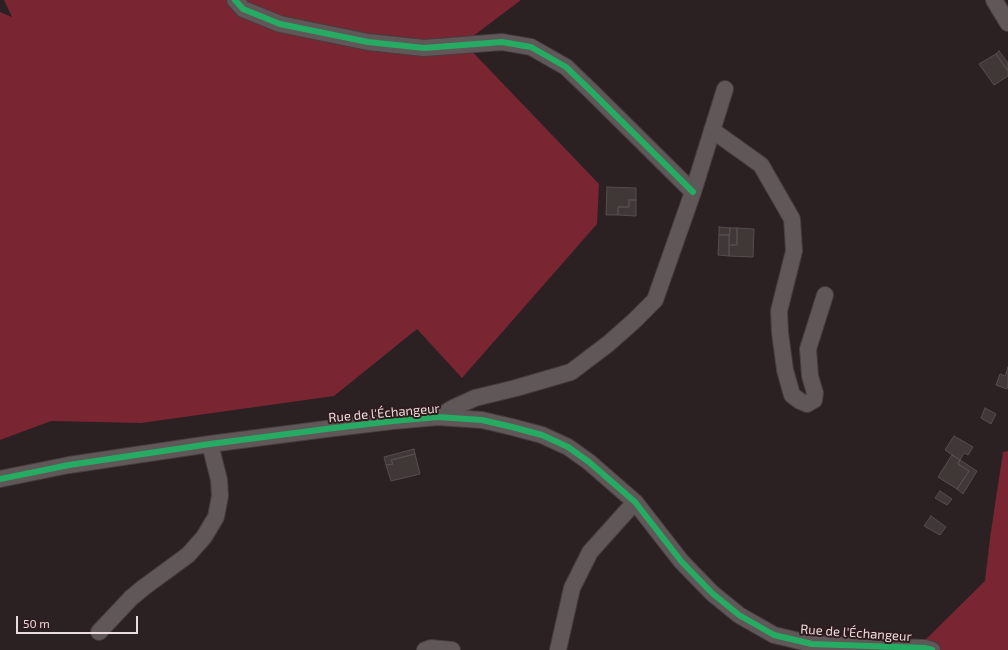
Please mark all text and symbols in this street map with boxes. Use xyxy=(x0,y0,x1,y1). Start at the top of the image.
street label: Rue de l'Échangeur xyxy=(328,400,440,426)
scale bar xyxy=(18,608,140,634)
text: 50 m xyxy=(23,616,50,630)
street label: Rue de l'Échangeur xyxy=(800,621,912,645)

